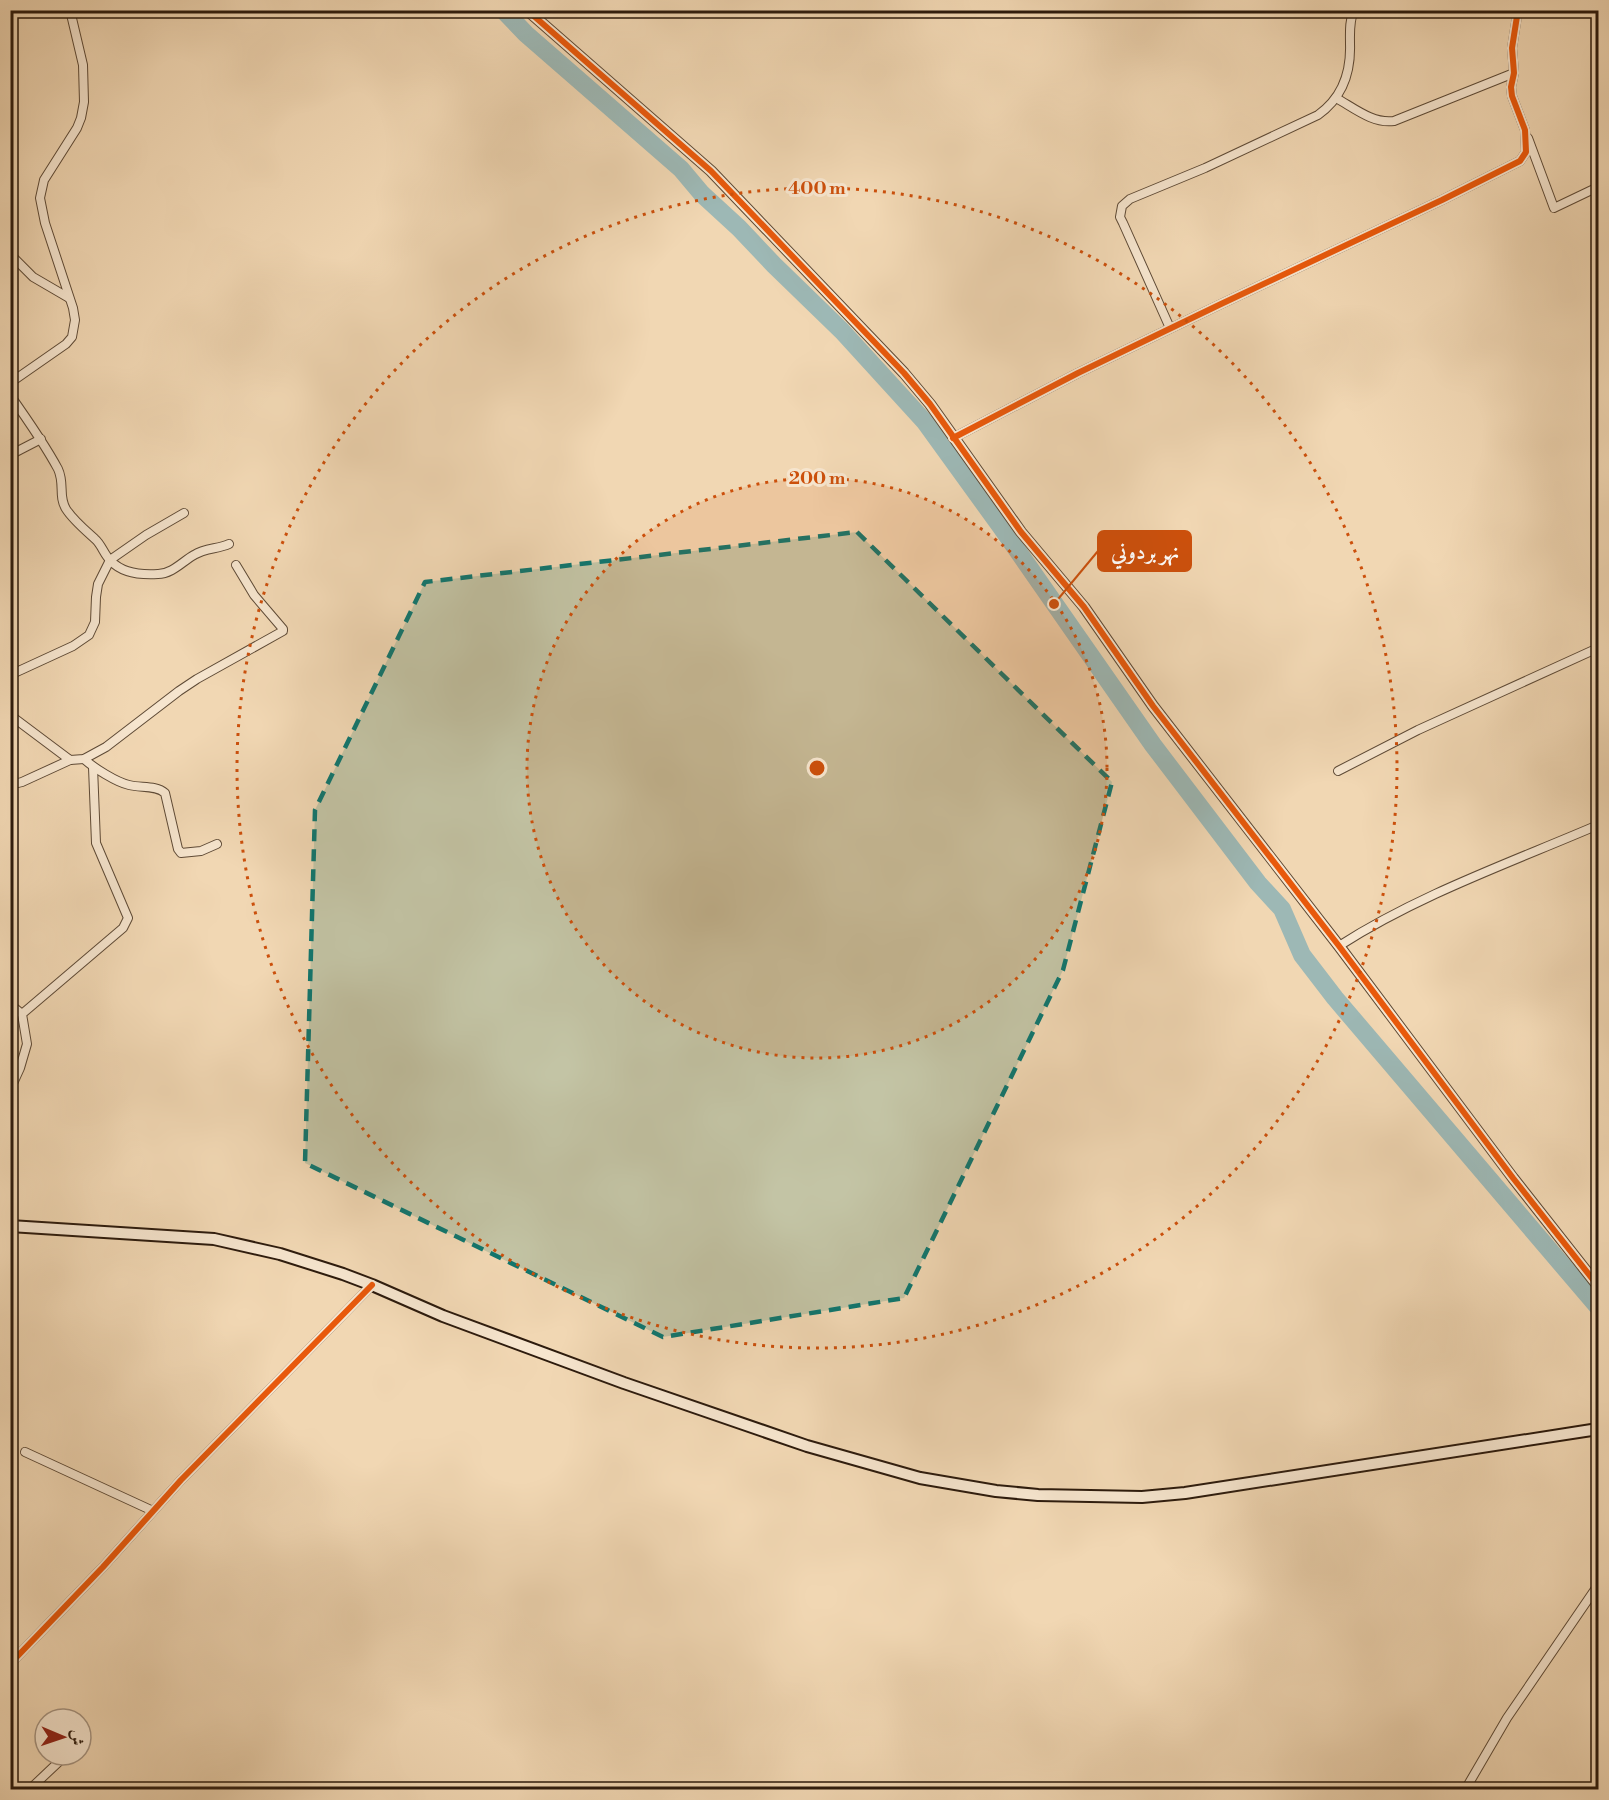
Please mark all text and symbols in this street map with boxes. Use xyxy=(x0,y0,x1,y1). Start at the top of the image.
text: 400 m xyxy=(788,177,846,200)
text: 200 m xyxy=(789,467,846,490)
callout: نهر بردوني xyxy=(1098,531,1191,571)
text: نهر بردوني xyxy=(1110,539,1179,570)
centre of rings xyxy=(807,758,827,778)
north arrow xyxy=(33,1707,93,1767)
text: ش xyxy=(67,1729,87,1746)

